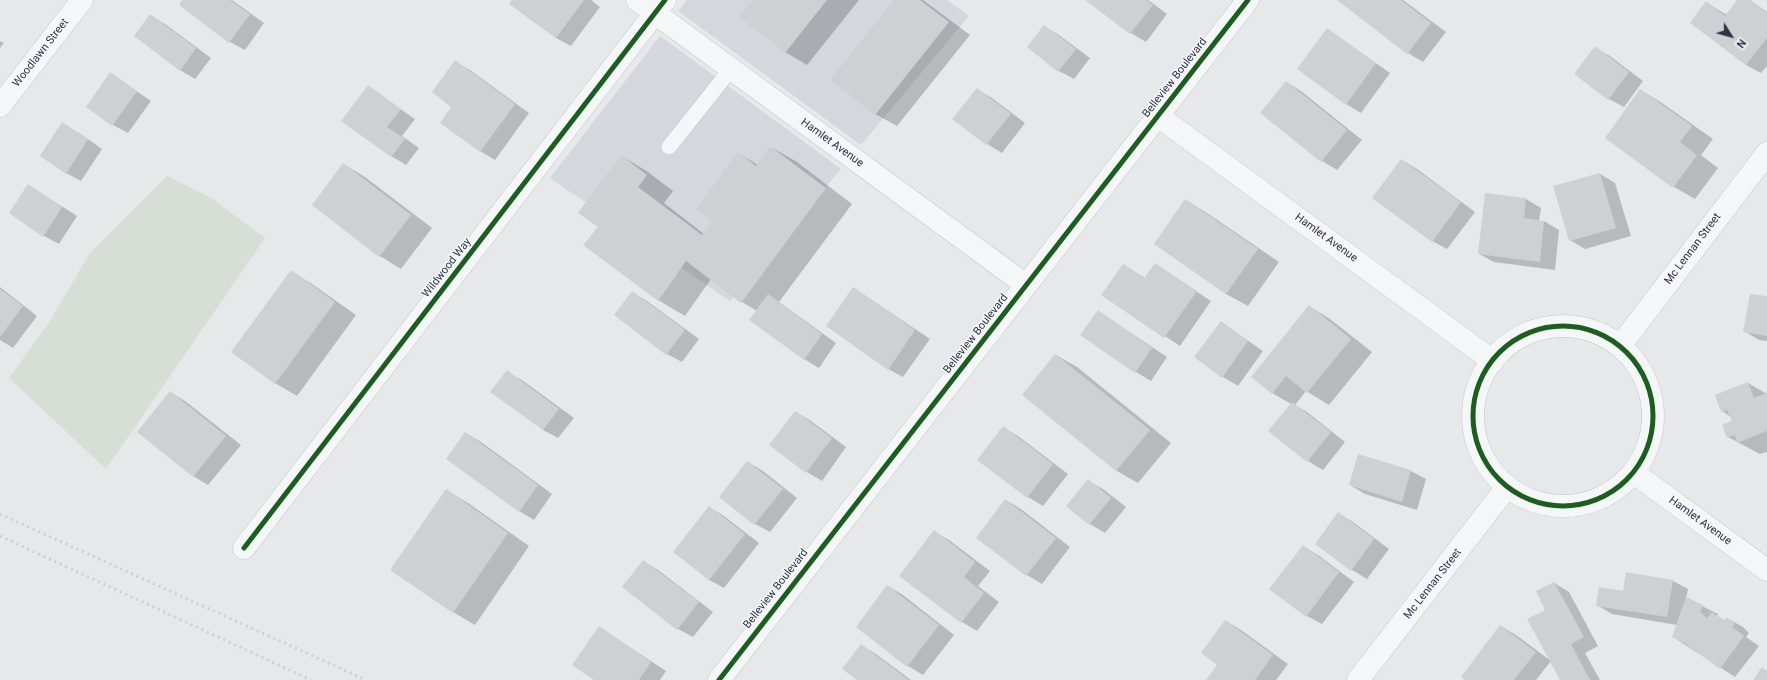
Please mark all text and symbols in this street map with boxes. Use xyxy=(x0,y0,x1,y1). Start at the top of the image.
street label: Woodlawn Street xyxy=(10,16,72,90)
north arrow xyxy=(1711,16,1751,56)
street label: Belleview Boulevard xyxy=(1140,36,1210,120)
text: N xyxy=(1733,37,1749,51)
street label: Hamlet Avenue xyxy=(798,116,866,170)
street label: Hamlet Avenue xyxy=(1292,211,1360,265)
street label: Mc Lennan Street xyxy=(1662,211,1724,287)
street label: Wildwood Way xyxy=(420,236,474,300)
street label: Belleview Boulevard xyxy=(941,292,1011,376)
street label: Hamlet Avenue xyxy=(1666,494,1734,548)
street label: Mc Lennan Street xyxy=(1401,546,1465,622)
street label: Belleview Boulevard xyxy=(741,547,811,631)

